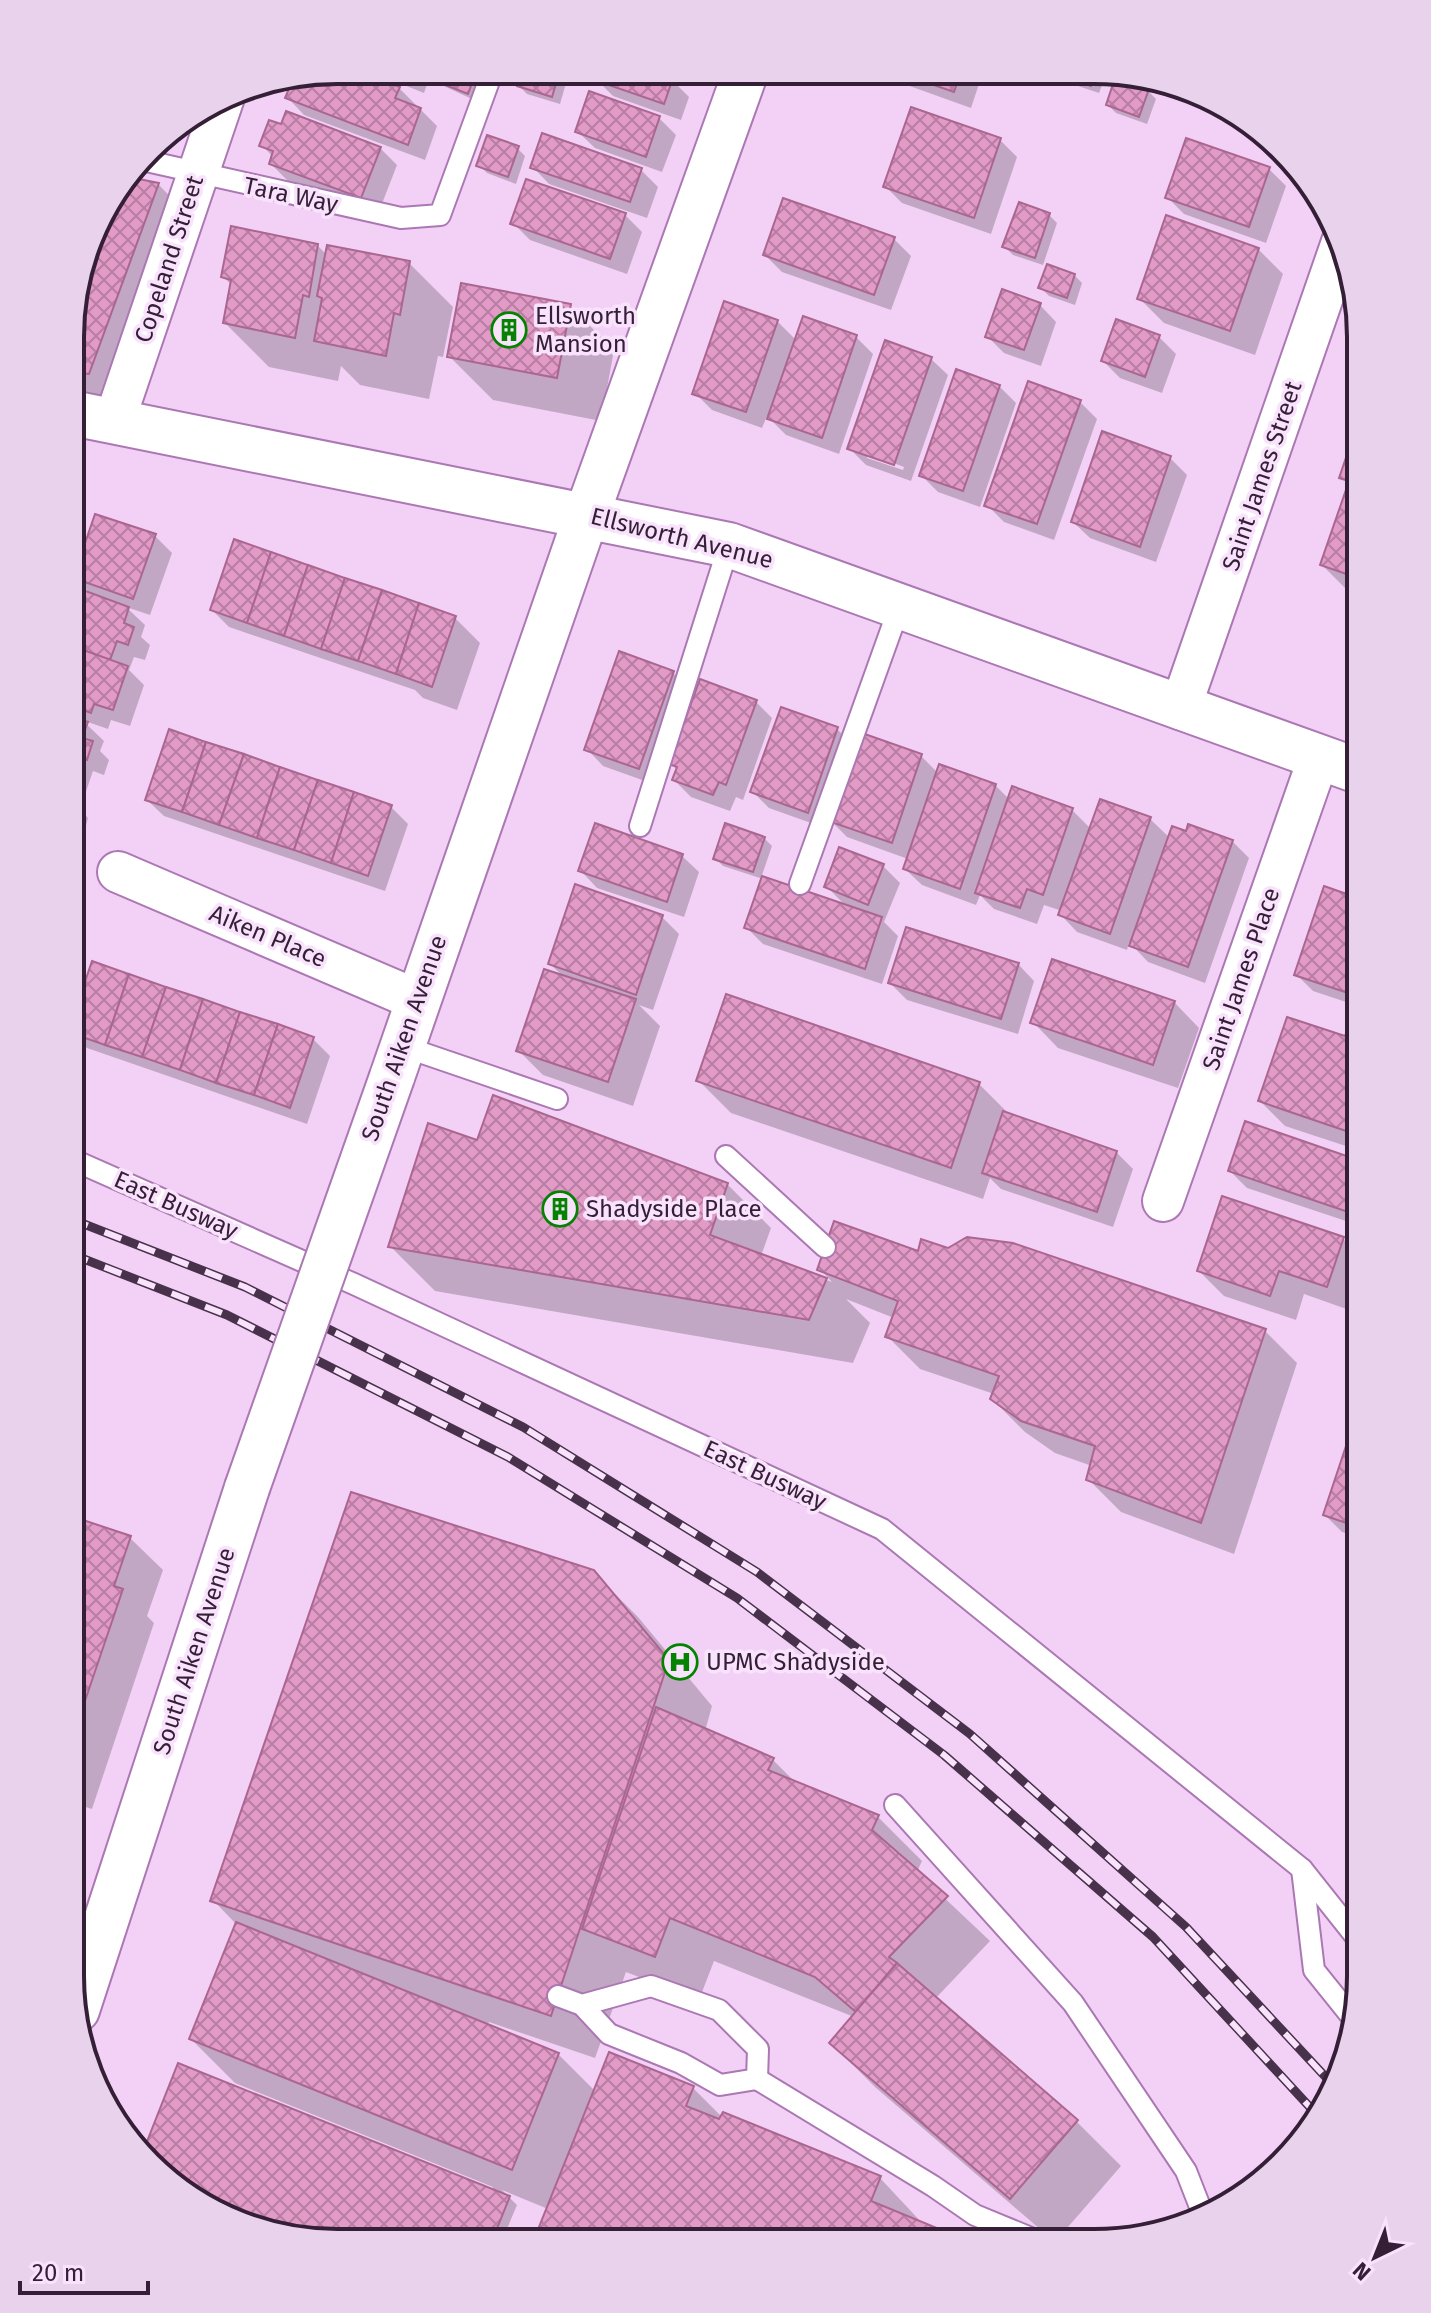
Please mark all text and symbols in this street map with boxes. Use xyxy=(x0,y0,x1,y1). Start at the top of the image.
street label: Tara Way xyxy=(241,171,341,219)
street label: Copeland Street xyxy=(129,172,209,346)
place label: Ellsworth Mansion xyxy=(535,302,636,358)
building icon: Ellsworth Mansion xyxy=(490,311,528,349)
street label: Saint James Street xyxy=(1216,377,1308,574)
street label: Ellsworth Avenue xyxy=(588,502,776,574)
street label: Saint James Place xyxy=(1197,884,1285,1074)
street label: Aiken Place xyxy=(206,899,330,973)
street label: South Aiken Avenue xyxy=(356,931,452,1145)
street label: East Busway xyxy=(110,1165,242,1245)
building icon: Shadyside Place xyxy=(541,1190,579,1228)
place label: Shadyside Place xyxy=(586,1195,762,1223)
street label: East Busway xyxy=(699,1434,831,1516)
street label: South Aiken Avenue xyxy=(147,1544,241,1758)
hospital icon: UPMC Shadyside xyxy=(661,1643,699,1681)
place label: UPMC Shadyside xyxy=(706,1648,885,1676)
north arrow xyxy=(1335,2217,1415,2297)
scale bar xyxy=(20,2245,148,2295)
text: N xyxy=(1347,2256,1376,2286)
text: 20 m xyxy=(32,2259,84,2287)

